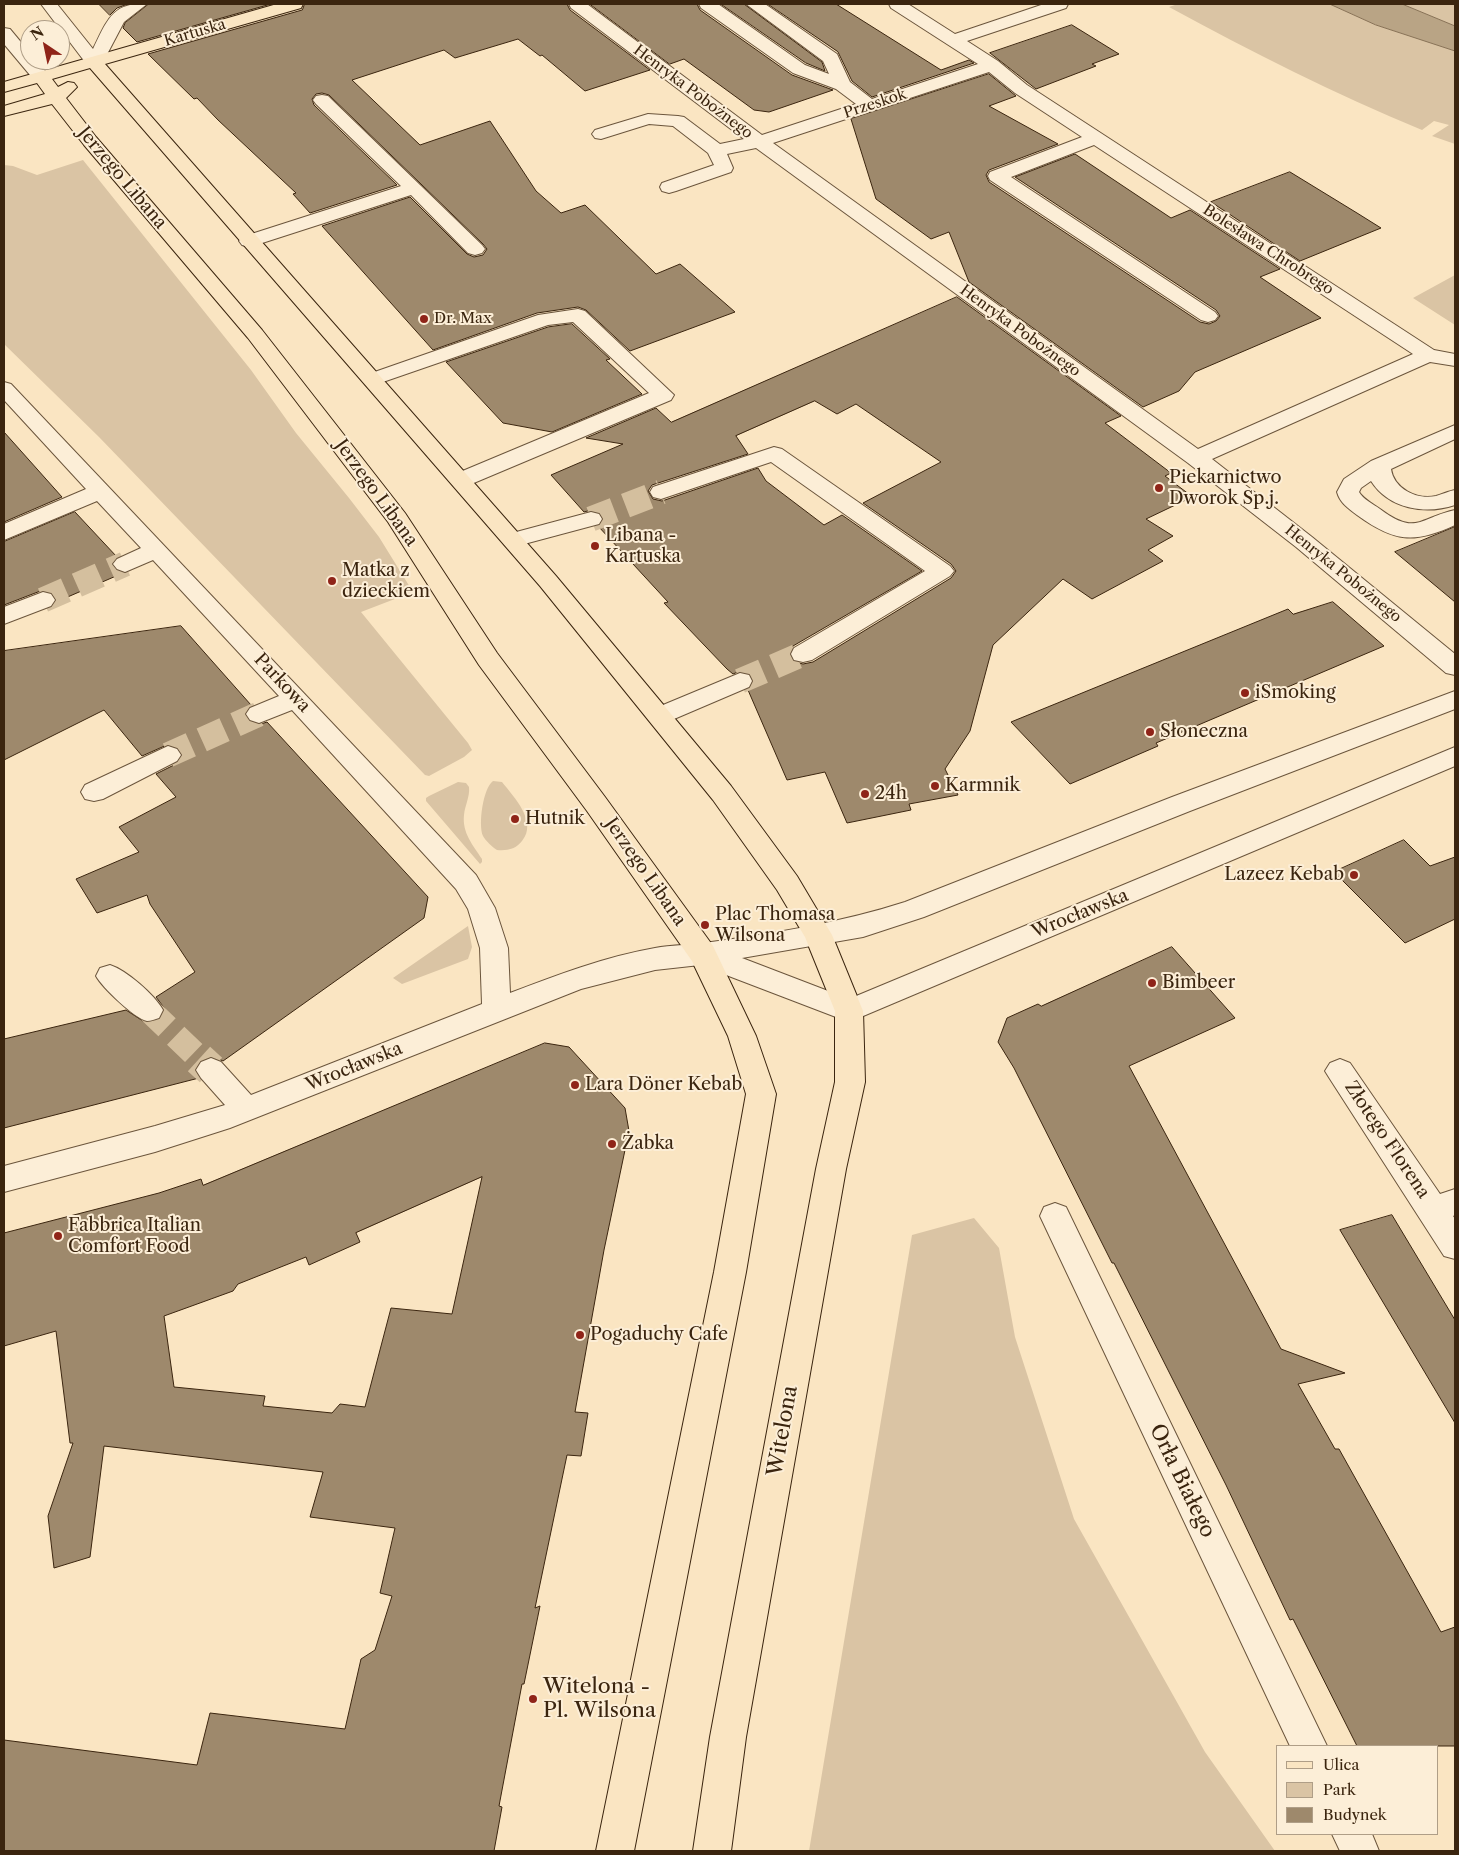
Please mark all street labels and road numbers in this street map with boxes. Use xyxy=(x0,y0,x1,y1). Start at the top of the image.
street label: Kartuska xyxy=(162,16,228,50)
street label: Henryka Pobożnego xyxy=(630,41,756,143)
street label: Przeskok xyxy=(841,85,909,123)
street label: Jerzego Libana xyxy=(73,122,171,234)
street label: Bolesława Chrobrego xyxy=(1199,201,1337,299)
street label: Henryka Pobożnego xyxy=(956,281,1084,381)
street label: Jerzego Libana xyxy=(330,435,422,551)
street label: Henryka Pobożnego xyxy=(1281,521,1405,627)
street label: Parkowa xyxy=(249,649,315,717)
street label: Jerzego Libana xyxy=(600,814,690,930)
street label: Wrocławska xyxy=(1028,885,1132,943)
street label: Wrocławska xyxy=(302,1038,406,1096)
street label: Złotego Florena xyxy=(1340,1077,1434,1203)
street label: Witelona xyxy=(763,1384,803,1478)
street label: Orła Białego xyxy=(1144,1420,1220,1542)

